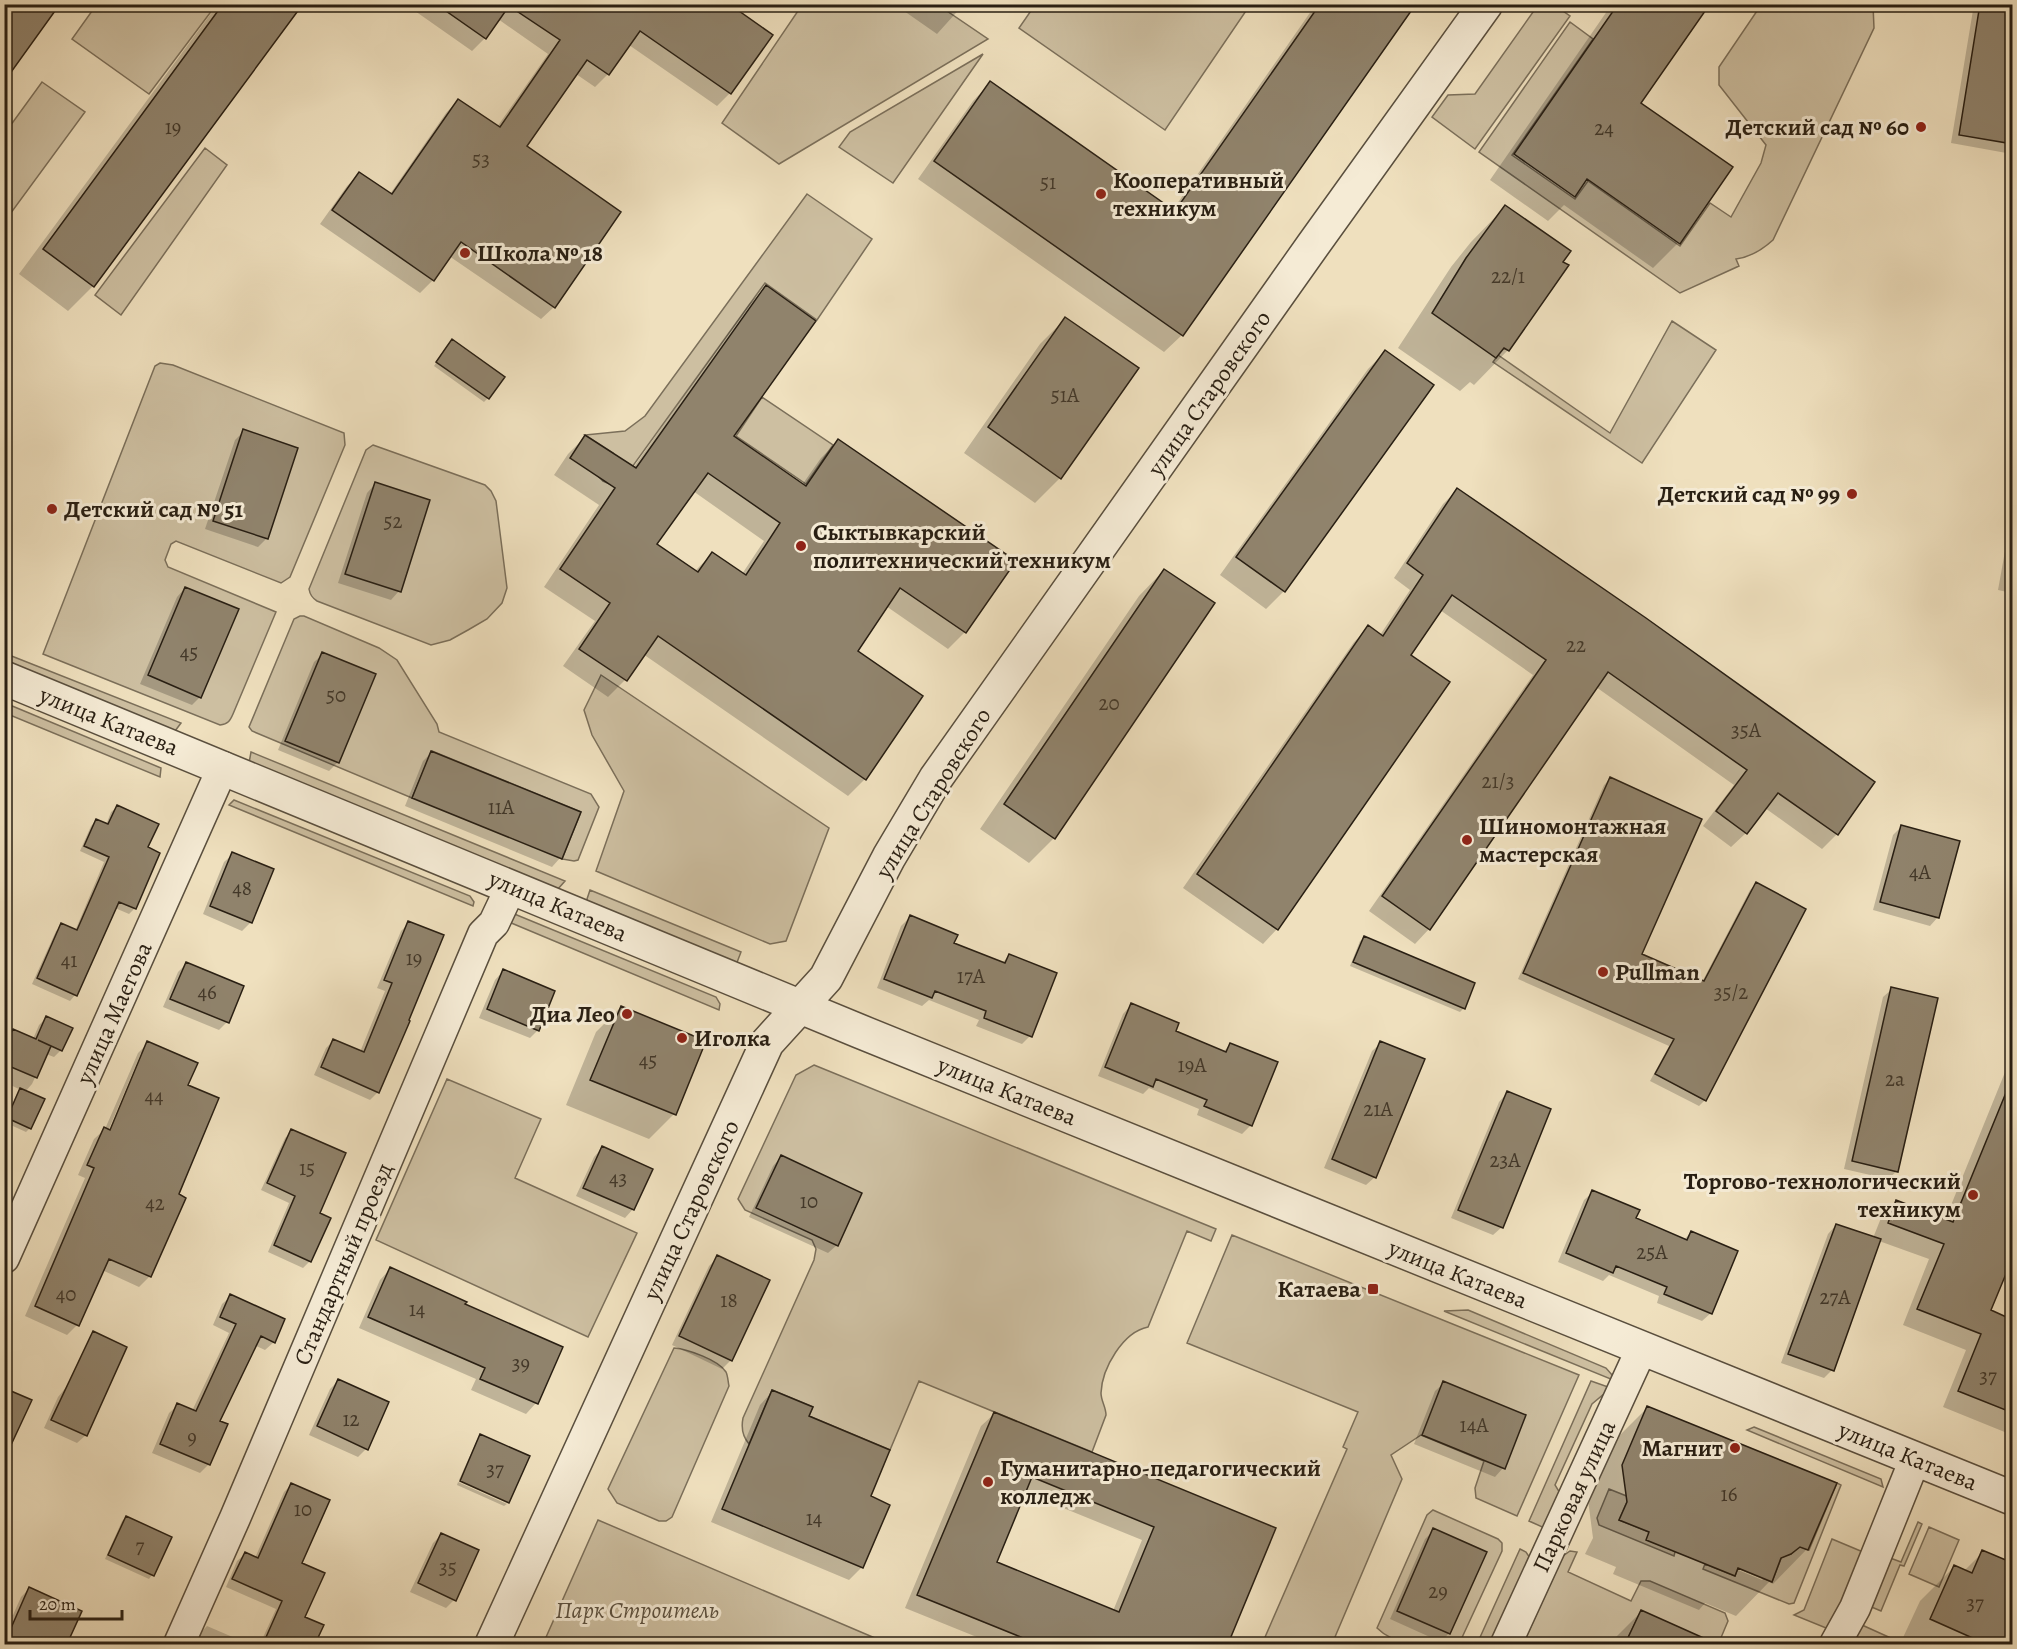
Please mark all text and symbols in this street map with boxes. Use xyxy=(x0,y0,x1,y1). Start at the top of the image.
place label: Детский сад № 60 xyxy=(1726,111,1909,143)
house number: 19 xyxy=(165,113,181,141)
house number: 24 xyxy=(1594,114,1614,142)
marker: Детский сад № 60 xyxy=(1914,120,1928,134)
house number: 53 xyxy=(472,145,490,173)
place label: Кооперативный техникум xyxy=(1113,164,1284,224)
house number: 51 xyxy=(1040,168,1056,196)
marker: Кооперативный техникум xyxy=(1094,187,1108,201)
place label: Школа № 18 xyxy=(477,237,603,269)
marker: Школа № 18 xyxy=(458,246,472,260)
house number: 22/1 xyxy=(1491,262,1525,290)
street label: улица Старовского xyxy=(1139,304,1278,483)
house number: 51А xyxy=(1051,381,1080,409)
place label: Детский сад № 99 xyxy=(1658,478,1840,510)
marker: Детский сад № 99 xyxy=(1845,487,1859,501)
place label: Детский сад № 51 xyxy=(64,493,243,525)
marker: Детский сад № 51 xyxy=(45,502,59,516)
house number: 52 xyxy=(383,507,403,535)
place label: Сыктывкарский политехнический техникум xyxy=(813,516,1111,576)
marker: Сыктывкарский политехнический техникум xyxy=(794,539,808,553)
house number: 22 xyxy=(1566,631,1586,659)
house number: 45 xyxy=(180,638,198,666)
street label: улица Катаева xyxy=(34,678,183,763)
house number: 50 xyxy=(326,681,346,709)
house number: 20 xyxy=(1098,689,1120,717)
street label: улица Старовского xyxy=(867,702,998,885)
house number: 35А xyxy=(1731,716,1762,744)
house number: 21/3 xyxy=(1482,767,1514,795)
house number: 11А xyxy=(488,793,515,821)
place label: Шиномонтажная мастерская xyxy=(1479,810,1666,870)
marker: Шиномонтажная мастерская xyxy=(1460,833,1474,847)
house number: 4А xyxy=(1909,858,1932,886)
street label: улица Катаева xyxy=(483,862,632,950)
house number: 48 xyxy=(232,874,252,902)
street label: улица Маегова xyxy=(68,937,160,1090)
house number: 19 xyxy=(406,944,422,972)
house number: 41 xyxy=(61,946,77,974)
place label: Pullman xyxy=(1615,956,1700,988)
house number: 17А xyxy=(957,962,986,990)
marker: Pullman xyxy=(1596,965,1610,979)
house number: 46 xyxy=(197,978,217,1006)
house number: 35/2 xyxy=(1714,978,1748,1006)
place label: Диа Лео xyxy=(530,998,615,1030)
marker: Диа Лео xyxy=(620,1007,634,1021)
place label: Иголка xyxy=(694,1022,771,1054)
marker: Иголка xyxy=(675,1031,689,1045)
house number: 45 xyxy=(639,1046,657,1074)
street label: улица Катаева xyxy=(932,1048,1081,1133)
house number: 19А xyxy=(1177,1051,1207,1079)
house number: 2a xyxy=(1885,1065,1905,1093)
house number: 44 xyxy=(144,1082,164,1110)
house number: 21А xyxy=(1363,1095,1393,1123)
street label: улица Старовского xyxy=(635,1115,747,1306)
house number: 23А xyxy=(1490,1146,1521,1174)
house number: 15 xyxy=(299,1154,315,1182)
street label: Стандартный проезд xyxy=(286,1158,400,1370)
house number: 43 xyxy=(609,1164,627,1192)
place label: Торгово-технологический техникум xyxy=(1684,1165,1961,1225)
house number: 10 xyxy=(800,1187,818,1215)
marker: Торгово-технологический техникум xyxy=(1966,1188,1980,1202)
house number: 42 xyxy=(145,1189,165,1217)
street label: улица Катаева xyxy=(1383,1231,1532,1316)
house number: 25А xyxy=(1636,1238,1668,1266)
place label: Катаева xyxy=(1277,1273,1362,1305)
house number: 40 xyxy=(56,1280,76,1308)
marker: Катаева xyxy=(1366,1282,1380,1296)
house number: 27А xyxy=(1819,1283,1851,1311)
house number: 18 xyxy=(720,1286,738,1314)
house number: 14 xyxy=(409,1295,425,1323)
house number: 39 xyxy=(512,1349,530,1377)
house number: 37 xyxy=(1979,1362,1997,1390)
house number: 12 xyxy=(342,1405,360,1433)
house number: 14А xyxy=(1460,1411,1489,1439)
street label: улица Катаева xyxy=(1833,1413,1982,1498)
street label: Парковая улица xyxy=(1525,1415,1623,1577)
house number: 9 xyxy=(187,1423,197,1451)
place label: Магнит xyxy=(1642,1432,1723,1464)
marker: Магнит xyxy=(1728,1441,1742,1455)
place label: Гуманитарно-педагогический колледж xyxy=(1000,1452,1321,1512)
house number: 37 xyxy=(486,1455,504,1483)
marker: Гуманитарно-педагогический колледж xyxy=(981,1475,995,1489)
house number: 16 xyxy=(1721,1480,1738,1508)
house number: 10 xyxy=(294,1495,312,1523)
house number: 14 xyxy=(806,1504,822,1532)
house number: 7 xyxy=(136,1532,145,1560)
house number: 35 xyxy=(439,1553,457,1581)
house number: 29 xyxy=(1428,1577,1448,1605)
scale bar xyxy=(30,1583,122,1621)
house number: 37 xyxy=(1966,1589,1984,1617)
text: 20 m xyxy=(39,1592,76,1616)
park label: Парк Строитель xyxy=(555,1594,719,1626)

